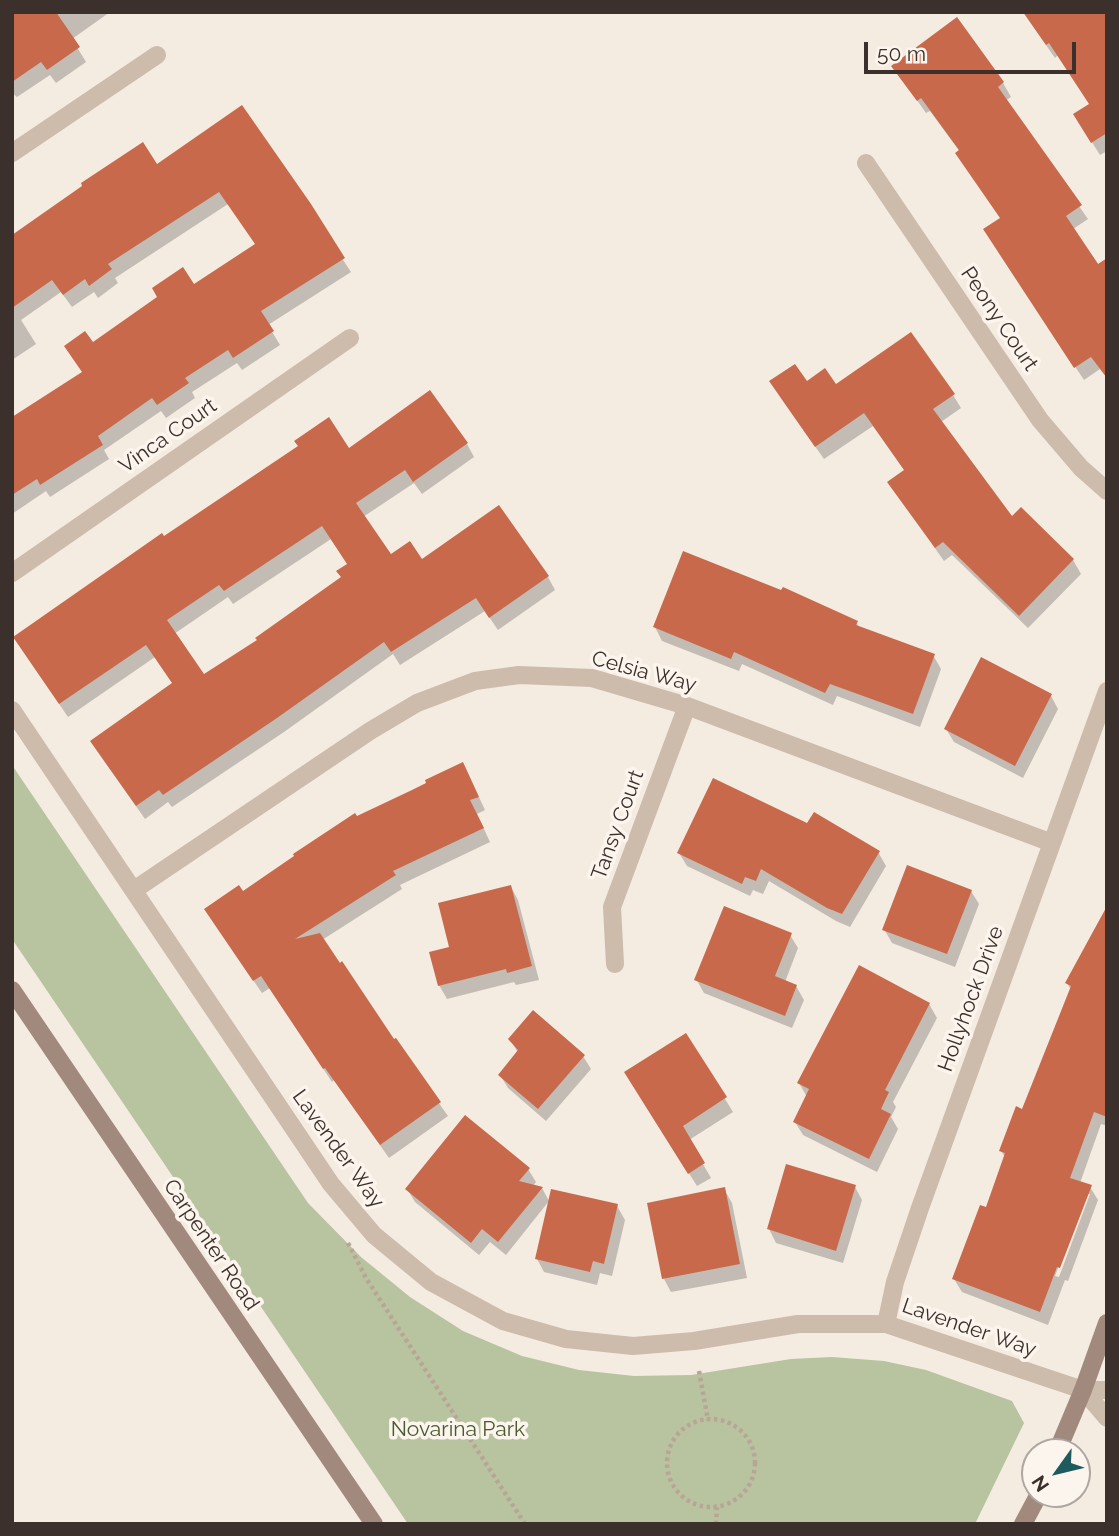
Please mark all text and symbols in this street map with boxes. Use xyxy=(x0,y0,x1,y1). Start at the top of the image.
scale bar xyxy=(867,28,1079,72)
text: 50 m xyxy=(877,41,926,66)
street label: Peony Court xyxy=(955,262,1043,376)
street label: Vinca Court xyxy=(114,393,222,479)
street label: Celsia Way xyxy=(589,646,699,698)
street label: Tansy Court xyxy=(587,767,649,883)
street label: Hollyhock Drive xyxy=(933,923,1009,1075)
street label: Lavender Way xyxy=(287,1085,389,1213)
street label: Carpenter Road xyxy=(158,1175,264,1315)
street label: Lavender Way xyxy=(899,1293,1039,1363)
park label: Novarina Park xyxy=(391,1417,525,1443)
north arrow xyxy=(1021,1438,1091,1508)
text: N xyxy=(1027,1471,1053,1496)

